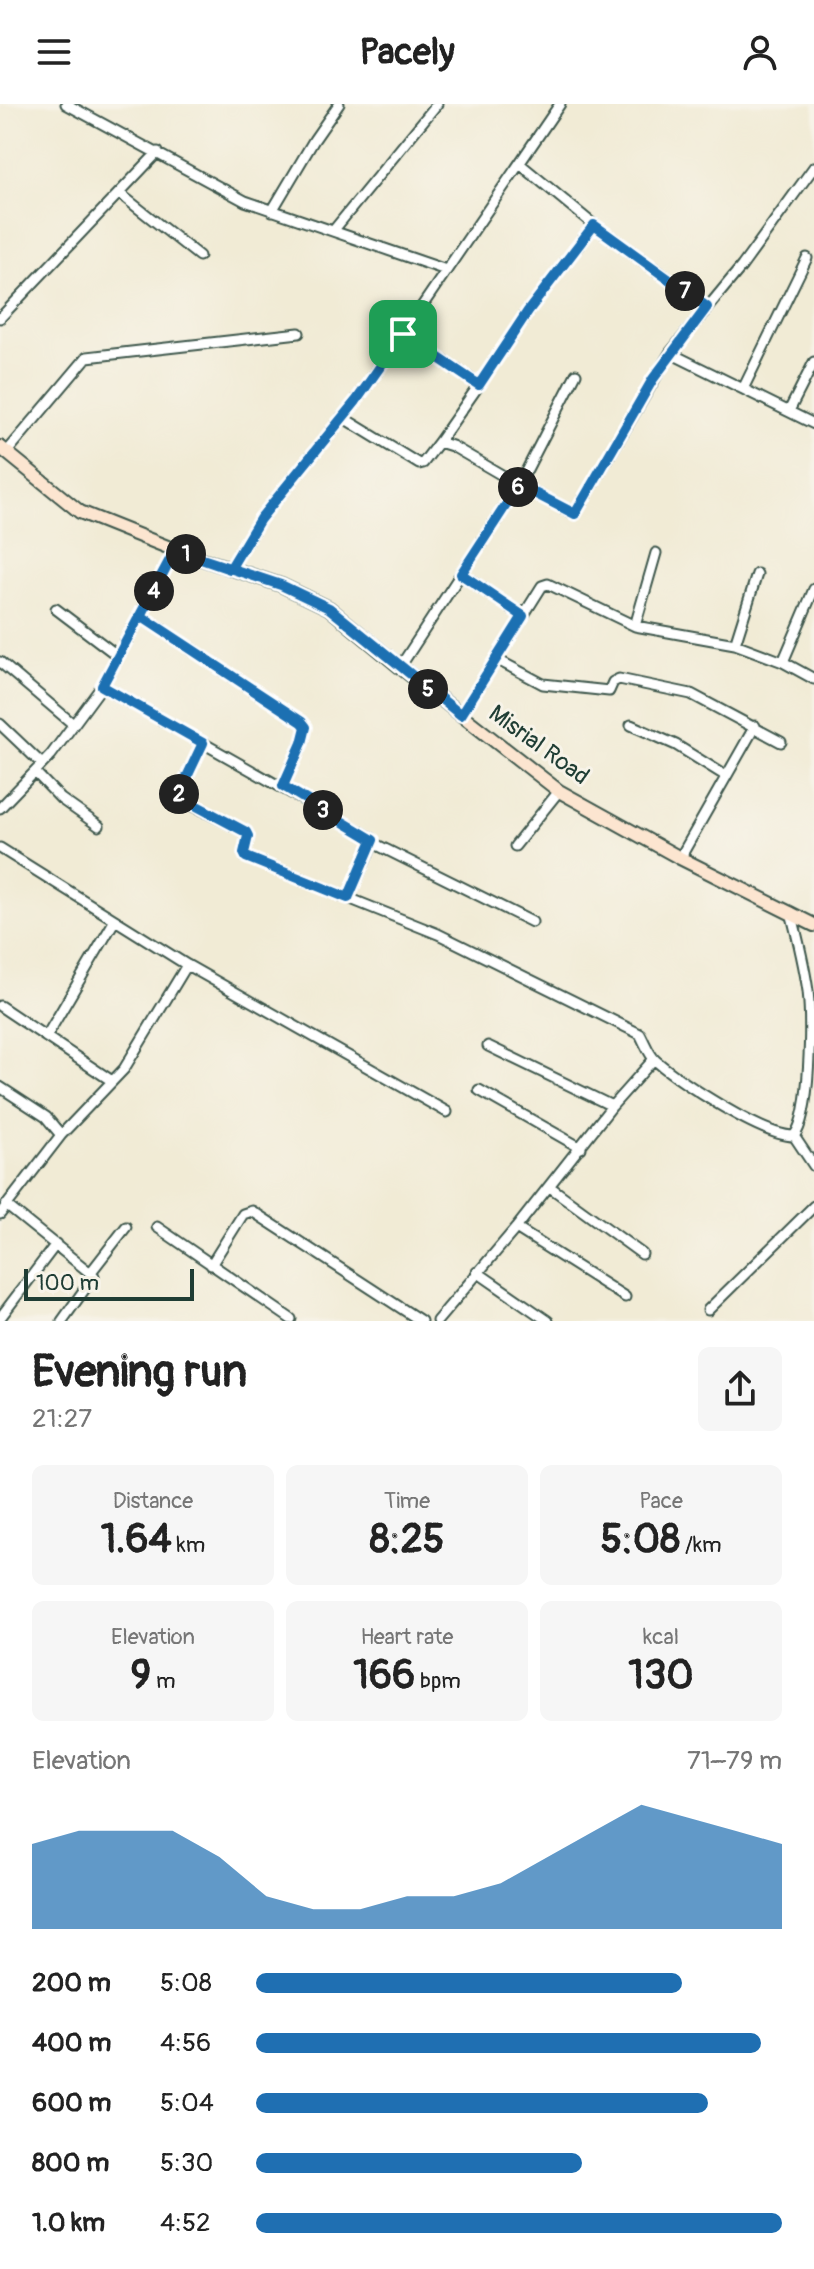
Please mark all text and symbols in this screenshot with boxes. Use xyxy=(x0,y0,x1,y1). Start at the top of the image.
icon: menu xyxy=(32,30,76,74)
text: Pacely xyxy=(359,30,455,75)
icon: person xyxy=(738,30,782,74)
pin: 7 xyxy=(665,271,705,311)
text: 7 xyxy=(679,277,691,305)
pin xyxy=(369,300,437,368)
icon: arrive xyxy=(381,312,425,356)
pin: 6 xyxy=(498,467,538,507)
text: 6 xyxy=(512,473,524,501)
pin: 1 xyxy=(166,534,206,574)
text: 1 xyxy=(182,540,190,568)
pin: 4 xyxy=(134,571,174,611)
text: 4 xyxy=(148,577,160,605)
pin: 5 xyxy=(408,669,448,709)
text: 5 xyxy=(422,675,434,703)
street label: Misrial Road xyxy=(483,699,595,791)
pin: 2 xyxy=(159,774,199,814)
text: 2 xyxy=(173,780,185,808)
pin: 3 xyxy=(303,790,343,830)
text: 3 xyxy=(317,796,329,824)
scale bar xyxy=(24,1265,194,1301)
text: 100 m xyxy=(36,1269,99,1297)
text: Evening run xyxy=(32,1345,247,1400)
button: share xyxy=(698,1347,782,1431)
text: 21:27 xyxy=(32,1403,92,1435)
text: Distance xyxy=(113,1487,193,1515)
text: Time xyxy=(384,1487,430,1515)
text: Pace xyxy=(639,1487,683,1515)
text: 1.64 xyxy=(101,1515,172,1564)
text: 8:25 xyxy=(370,1515,444,1564)
text: 5:08 xyxy=(600,1515,680,1564)
text: km xyxy=(172,1531,205,1559)
text: /km xyxy=(680,1531,722,1559)
text: Elevation xyxy=(111,1623,195,1651)
text: Heart rate xyxy=(361,1623,453,1651)
text: kcal xyxy=(643,1623,679,1651)
text: 9 xyxy=(131,1651,151,1700)
text: 166 xyxy=(353,1651,415,1700)
text: 130 xyxy=(628,1651,694,1700)
text: m xyxy=(151,1667,175,1695)
text: bpm xyxy=(415,1667,461,1695)
text: Elevation xyxy=(32,1745,131,1777)
text: 71–79 m xyxy=(687,1745,782,1777)
text: 200 m xyxy=(32,1967,111,1999)
text: 5:08 xyxy=(160,1967,212,1999)
text: 400 m xyxy=(32,2027,111,2059)
text: 4:56 xyxy=(160,2027,211,2059)
text: 600 m xyxy=(32,2087,111,2119)
text: 5:04 xyxy=(160,2087,214,2119)
text: 800 m xyxy=(32,2147,109,2179)
text: 5:30 xyxy=(160,2147,213,2179)
text: 1.0 km xyxy=(32,2207,105,2239)
text: 4:52 xyxy=(160,2207,211,2239)

